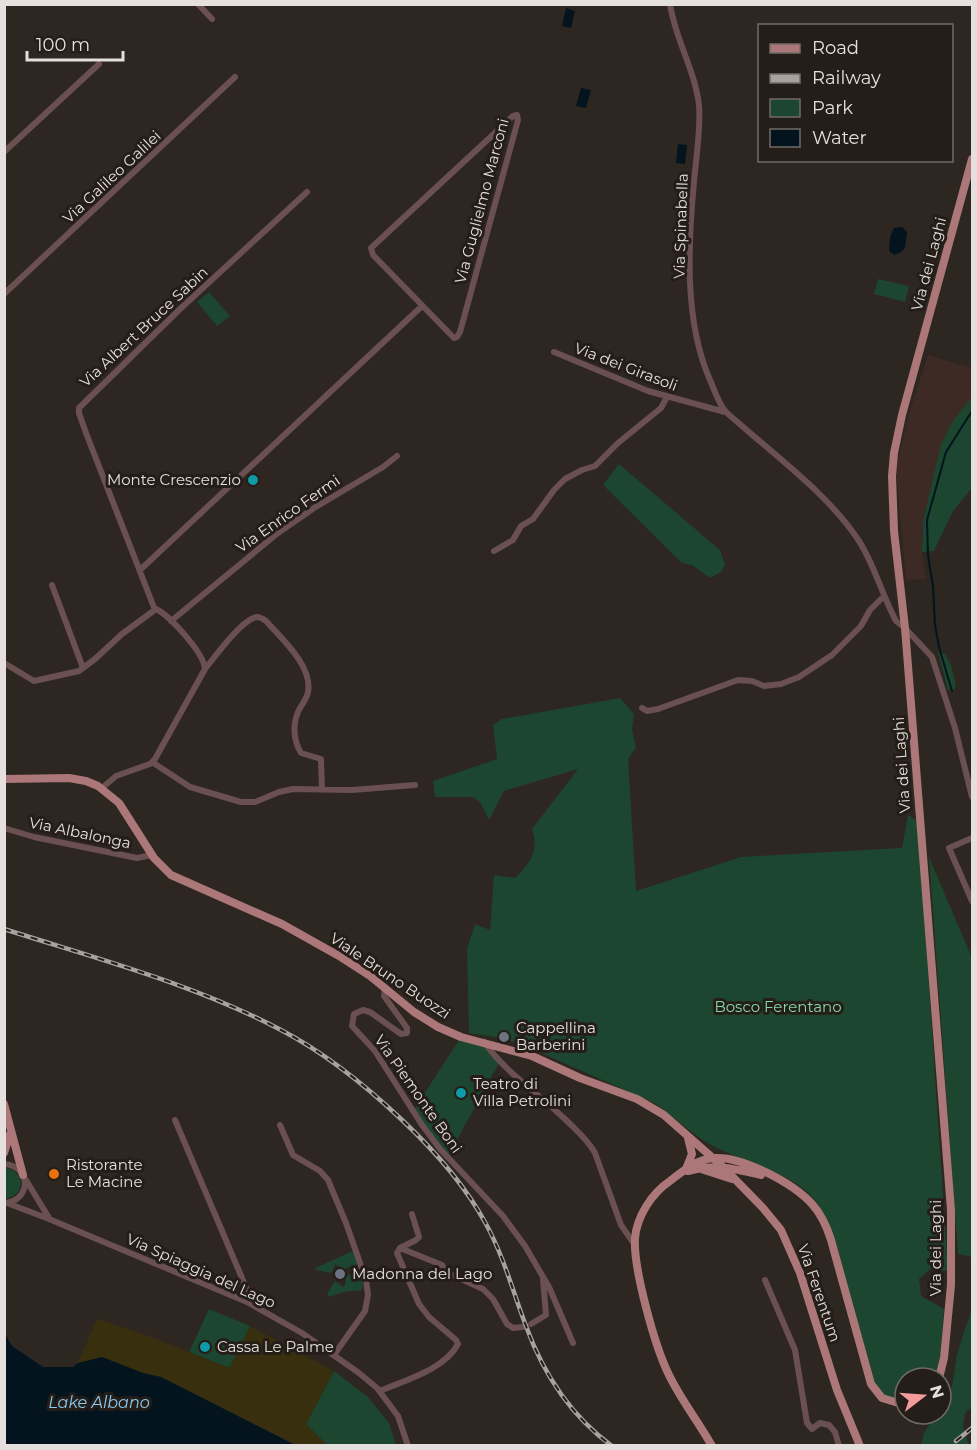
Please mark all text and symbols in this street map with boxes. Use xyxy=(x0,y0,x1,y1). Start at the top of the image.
scale bar xyxy=(27,24,123,62)
legend xyxy=(758,24,953,162)
text: 100 m xyxy=(36,34,90,56)
text: Road xyxy=(812,37,859,59)
text: Railway xyxy=(812,67,881,89)
text: Park xyxy=(812,97,853,119)
street label: Via Guglielmo Marconi xyxy=(450,116,513,286)
street label: Via Galileo Galilei xyxy=(59,126,165,227)
text: Water xyxy=(812,127,867,149)
street label: Via Spinabella xyxy=(669,173,692,279)
street label: Via dei Laghi xyxy=(907,215,950,313)
street label: Via Albert Bruce Sabin xyxy=(76,262,212,391)
street label: Via dei Girasoli xyxy=(572,338,680,395)
place label: Monte Crescenzio xyxy=(107,470,241,489)
street label: Via Enrico Fermi xyxy=(232,471,344,557)
marker: Monte Crescenzio xyxy=(246,473,260,487)
street label: Via dei Laghi xyxy=(889,716,914,814)
street label: Via Albalonga xyxy=(28,812,133,853)
street label: Viale Bruno Buozzi xyxy=(327,928,454,1023)
park label: Bosco Ferentano xyxy=(714,997,842,1016)
place label: Cappellina Barberini xyxy=(516,1018,596,1054)
marker: Cappellina Barberini xyxy=(497,1030,511,1044)
street label: Via Piemonte Boni xyxy=(370,1031,466,1157)
place label: Teatro di Villa Petrolini xyxy=(473,1074,571,1110)
marker: Teatro di Villa Petrolini xyxy=(454,1086,468,1100)
place label: Ristorante Le Macine xyxy=(66,1155,143,1191)
marker: Ristorante Le Macine xyxy=(47,1167,61,1181)
street label: Via dei Laghi xyxy=(926,1200,945,1296)
street label: Via Spiaggia del Lago xyxy=(124,1229,279,1312)
street label: Via Ferentum xyxy=(794,1241,845,1344)
place label: Madonna del Lago xyxy=(352,1264,492,1283)
marker: Madonna del Lago xyxy=(333,1267,347,1281)
place label: Cassa Le Palme xyxy=(217,1337,334,1356)
marker: Cassa Le Palme xyxy=(198,1340,212,1354)
north arrow xyxy=(893,1366,953,1426)
text: N xyxy=(926,1383,948,1401)
water label: Lake Albano xyxy=(48,1393,150,1412)

